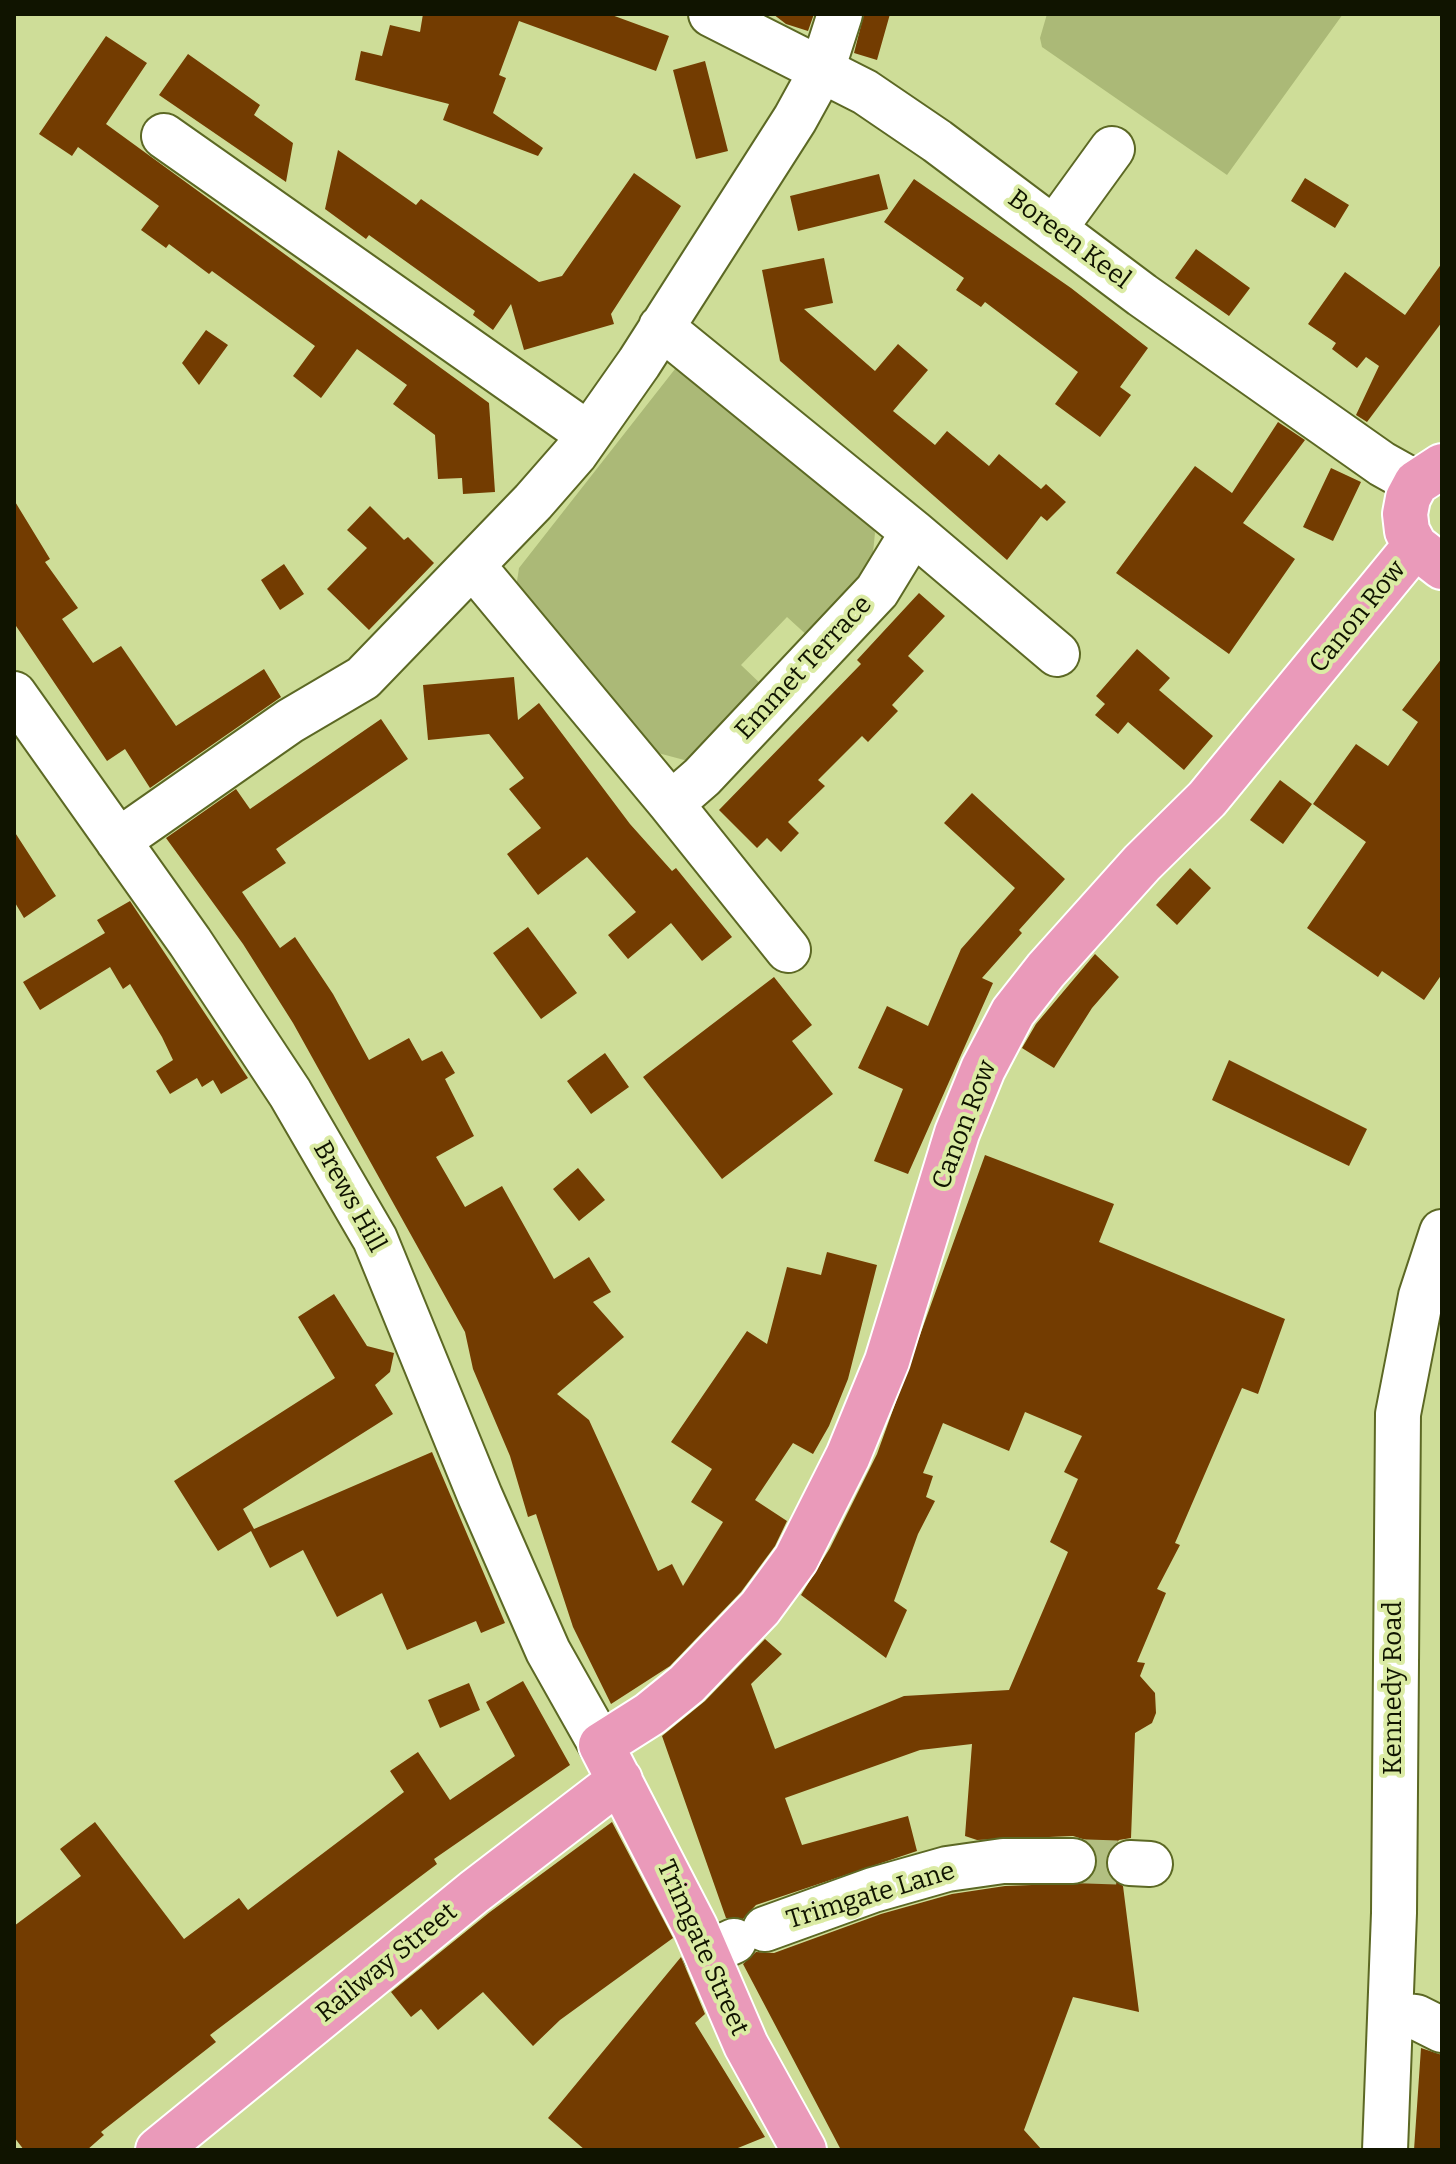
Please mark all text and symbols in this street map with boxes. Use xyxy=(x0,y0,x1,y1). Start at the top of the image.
street label: Boreen Keel xyxy=(1001,184,1137,296)
street label: Canon Row xyxy=(1303,555,1413,679)
street label: Emmet Terrace xyxy=(729,589,879,747)
street label: Canon Row xyxy=(926,1056,1004,1194)
street label: Brews Hill xyxy=(306,1136,392,1258)
street label: Kennedy Road xyxy=(1378,1601,1410,1775)
street label: Trimgate Street xyxy=(649,1855,755,2041)
street label: Trimgate Lane xyxy=(783,1856,959,1936)
street label: Railway Street xyxy=(310,1897,464,2029)

